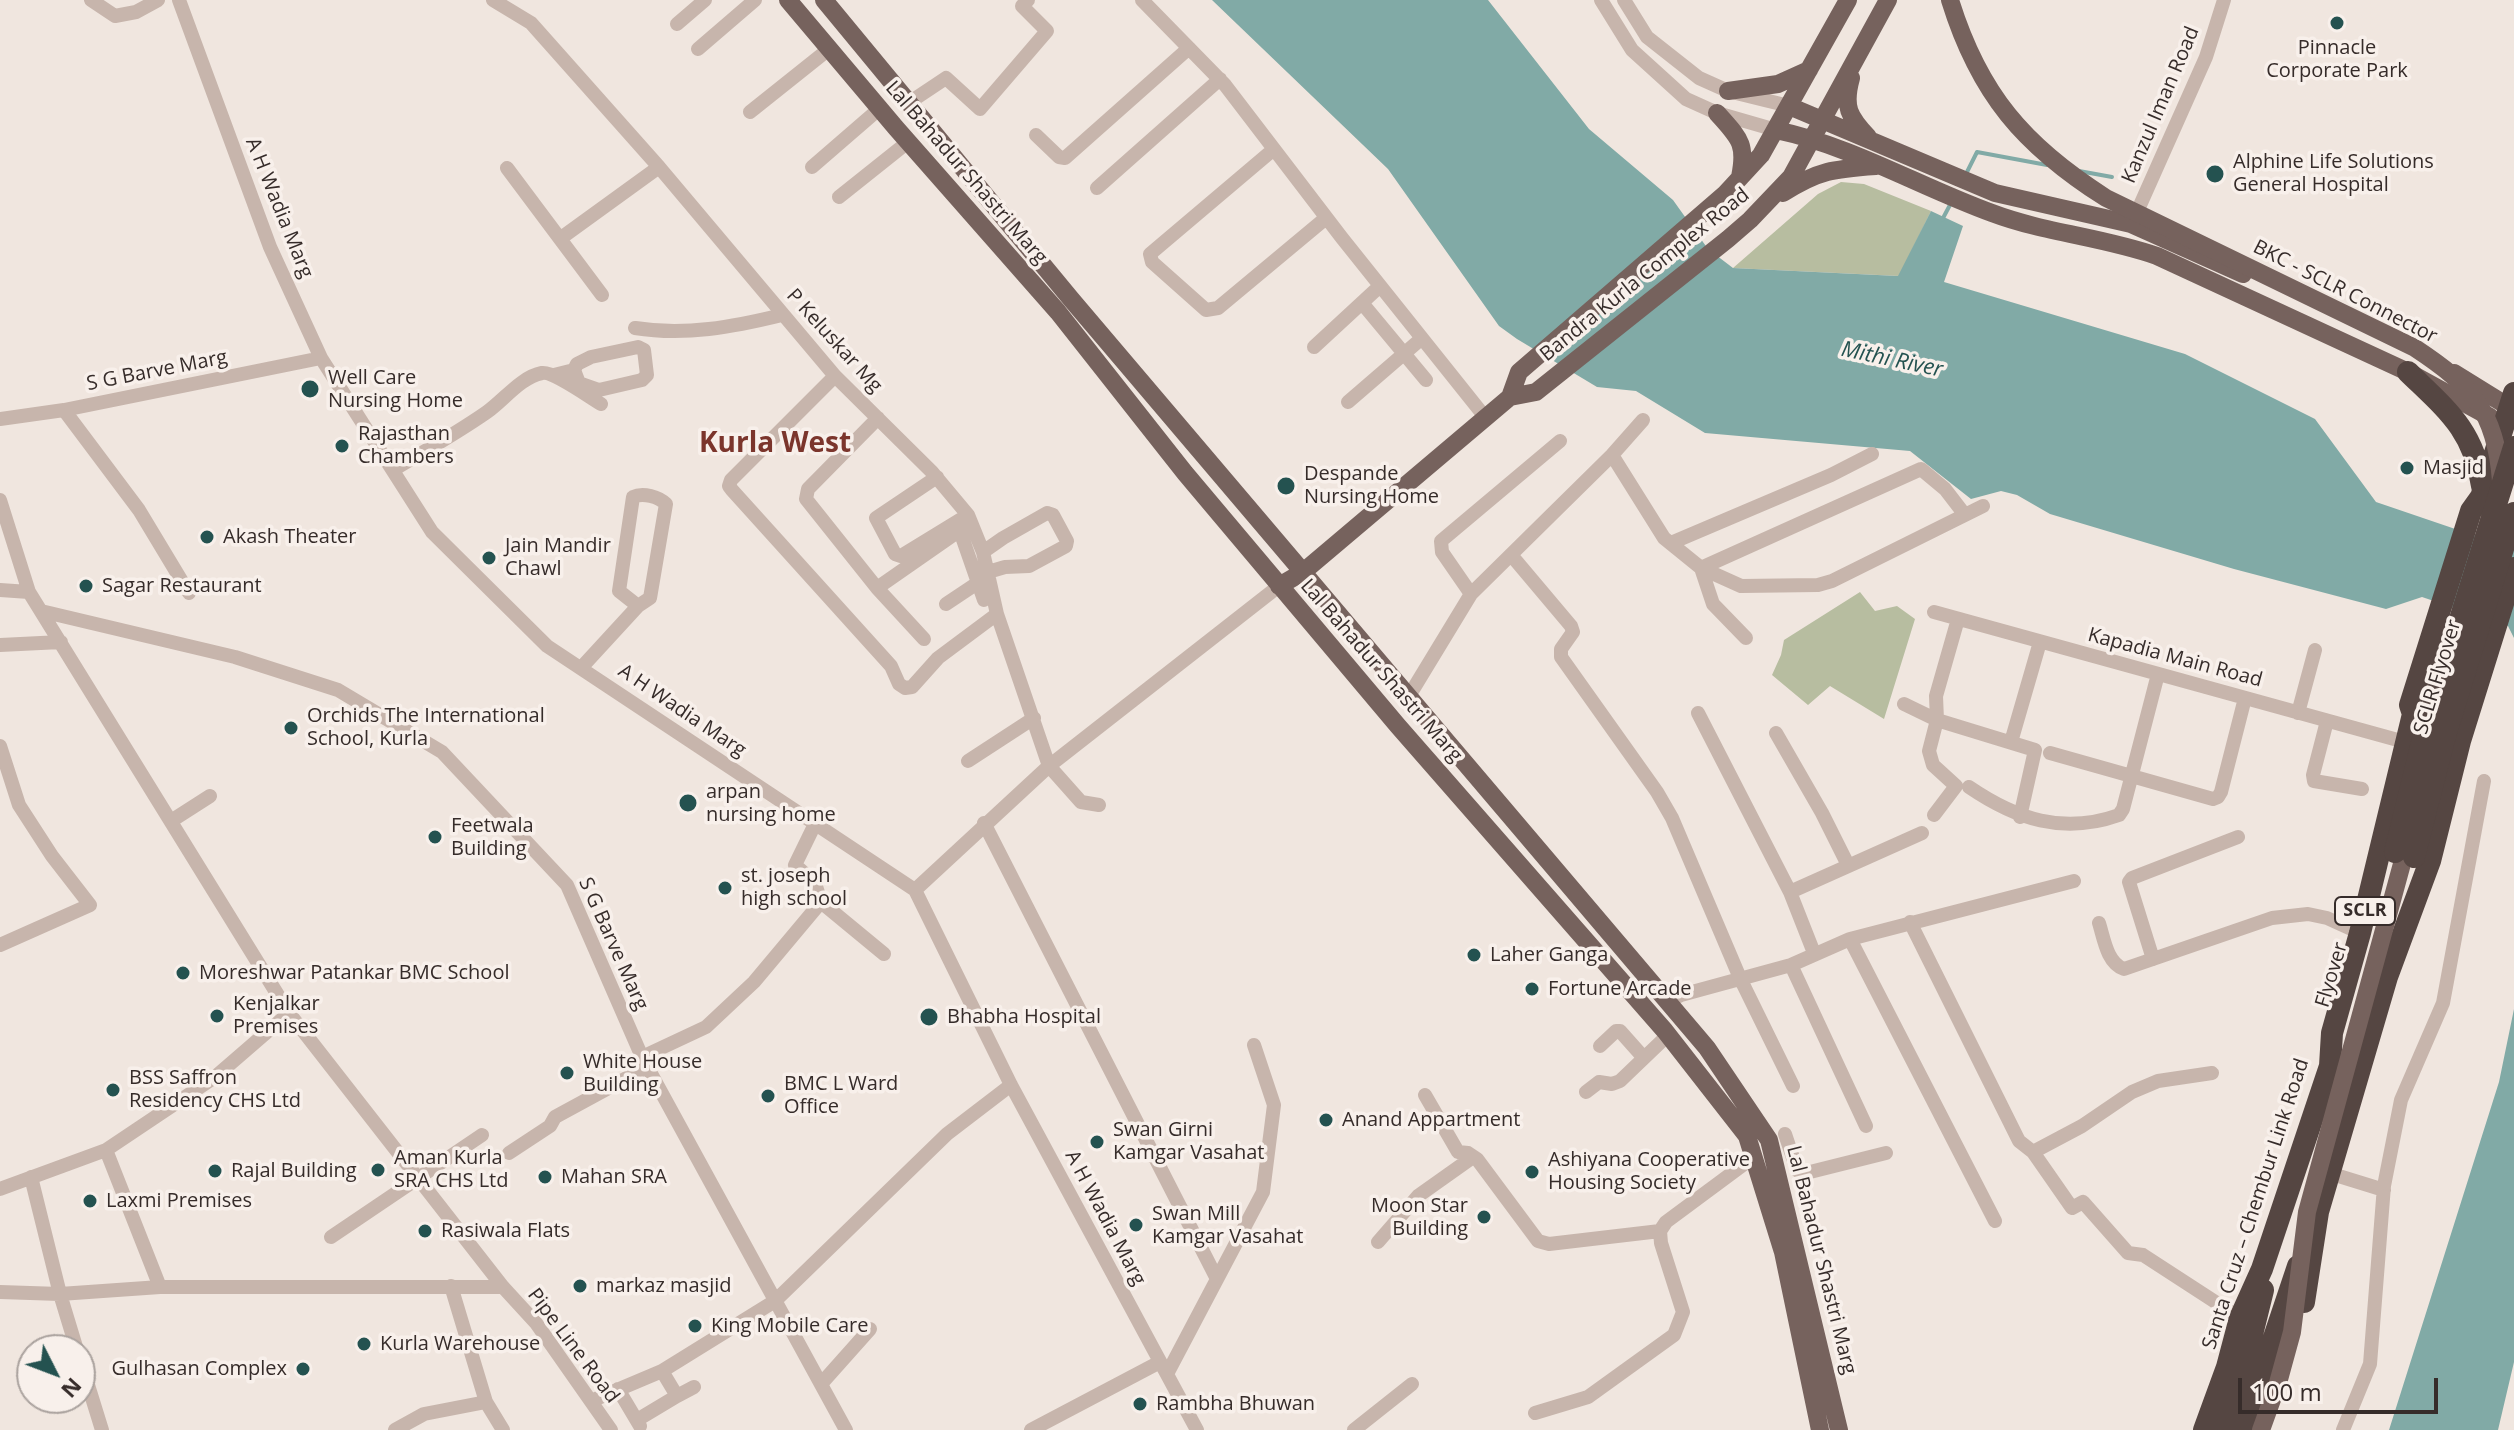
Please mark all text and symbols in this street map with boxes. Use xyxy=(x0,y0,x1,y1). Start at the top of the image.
marker: Pinnacle Corporate Park xyxy=(2328,14,2346,32)
street label: Kanzul Iman Road xyxy=(2117,23,2205,187)
place label: Pinnacle Corporate Park xyxy=(2266,36,2408,83)
street label: Lal Bahadur Shastri Marg xyxy=(880,77,1052,269)
street label: A H Wadia Marg xyxy=(240,134,318,282)
place label: Alphine Life Solutions General Hospital xyxy=(2233,150,2434,197)
marker: Alphine Life Solutions General Hospital xyxy=(2204,163,2226,185)
street label: Bandra Kurla Complex Road xyxy=(1536,183,1754,367)
street label: BKC - SCLR Connector xyxy=(2249,235,2441,349)
street label: P Keluskar Mg xyxy=(781,284,887,398)
water label: Mithi River xyxy=(1839,336,1945,384)
street label: S G Barve Marg xyxy=(85,346,229,396)
place label: Well Care Nursing Home xyxy=(328,366,463,413)
marker: Well Care Nursing Home xyxy=(299,378,321,400)
place label: Rajasthan Chambers xyxy=(358,422,454,469)
district label: Kurla West xyxy=(699,427,851,461)
marker: Rajasthan Chambers xyxy=(333,437,351,455)
place label: Masjid xyxy=(2423,456,2484,480)
marker: Masjid xyxy=(2398,459,2416,477)
place label: Despande Nursing Home xyxy=(1304,462,1439,509)
marker: Despande Nursing Home xyxy=(1275,475,1297,497)
place label: Akash Theater xyxy=(223,525,356,549)
marker: Akash Theater xyxy=(198,528,216,546)
place label: Jain Mandir Chawl xyxy=(505,534,611,581)
marker: Jain Mandir Chawl xyxy=(480,549,498,567)
place label: Sagar Restaurant xyxy=(102,574,262,598)
street label: Lal Bahadur Shastri Marg xyxy=(1295,575,1467,767)
marker: Sagar Restaurant xyxy=(77,577,95,595)
street label: SCLR Flyover xyxy=(2409,617,2467,737)
street label: Kapadia Main Road xyxy=(2085,623,2265,693)
street label: A H Wadia Marg xyxy=(613,659,751,763)
place label: Orchids The International School, Kurla xyxy=(307,704,545,751)
marker: Orchids The International School, Kurla xyxy=(282,719,300,737)
place label: arpan nursing home xyxy=(706,780,836,827)
marker: arpan nursing home xyxy=(677,792,699,814)
place label: Feetwala Building xyxy=(451,814,534,861)
marker: Feetwala Building xyxy=(426,828,444,846)
place label: st. joseph high school xyxy=(741,864,847,911)
street label: S G Barve Marg xyxy=(573,874,653,1014)
marker: st. joseph high school xyxy=(716,879,734,897)
road number: SCLR xyxy=(2335,897,2395,925)
street label: Flyover xyxy=(2311,940,2353,1010)
place label: Laher Ganga xyxy=(1490,943,1608,967)
marker: Laher Ganga xyxy=(1465,946,1483,964)
place label: Moreshwar Patankar BMC School xyxy=(199,961,509,985)
marker: Moreshwar Patankar BMC School xyxy=(174,964,192,982)
place label: Fortune Arcade xyxy=(1548,977,1692,1001)
marker: Fortune Arcade xyxy=(1523,980,1541,998)
place label: Kenjalkar Premises xyxy=(233,992,320,1039)
place label: Bhabha Hospital xyxy=(947,1005,1101,1029)
marker: Bhabha Hospital xyxy=(918,1006,940,1028)
marker: Kenjalkar Premises xyxy=(208,1007,226,1025)
place label: White House Building xyxy=(583,1050,702,1097)
street label: Santa Cruz – Chembur Link Road xyxy=(2198,1056,2314,1352)
marker: White House Building xyxy=(558,1064,576,1082)
place label: BSS Saffron Residency CHS Ltd xyxy=(129,1066,301,1113)
place label: BMC L Ward Office xyxy=(784,1072,898,1119)
marker: BSS Saffron Residency CHS Ltd xyxy=(104,1081,122,1099)
marker: BMC L Ward Office xyxy=(759,1087,777,1105)
place label: Anand Appartment xyxy=(1342,1108,1520,1132)
marker: Anand Appartment xyxy=(1317,1111,1335,1129)
place label: Swan Girni Kamgar Vasahat xyxy=(1113,1118,1264,1165)
marker: Swan Girni Kamgar Vasahat xyxy=(1088,1133,1106,1151)
street label: Lal Bahadur Shastri Marg xyxy=(1781,1143,1861,1377)
place label: Aman Kurla SRA CHS Ltd xyxy=(394,1146,508,1193)
street label: A H Wadia Marg xyxy=(1059,1147,1151,1289)
place label: Ashiyana Cooperative Housing Society xyxy=(1548,1148,1750,1195)
place label: Rajal Building xyxy=(231,1159,357,1183)
marker: Aman Kurla SRA CHS Ltd xyxy=(369,1161,387,1179)
marker: Rajal Building xyxy=(206,1162,224,1180)
marker: Ashiyana Cooperative Housing Society xyxy=(1523,1163,1541,1181)
place label: Mahan SRA xyxy=(561,1165,667,1189)
marker: Mahan SRA xyxy=(536,1168,554,1186)
place label: Laxmi Premises xyxy=(106,1189,252,1213)
marker: Laxmi Premises xyxy=(81,1192,99,1210)
place label: Moon Star Building xyxy=(1371,1194,1468,1241)
place label: Swan Mill Kamgar Vasahat xyxy=(1152,1202,1303,1249)
marker: Moon Star Building xyxy=(1475,1208,1493,1226)
marker: Swan Mill Kamgar Vasahat xyxy=(1127,1216,1145,1234)
place label: Rasiwala Flats xyxy=(441,1219,570,1243)
marker: Rasiwala Flats xyxy=(416,1222,434,1240)
place label: markaz masjid xyxy=(596,1274,731,1298)
marker: markaz masjid xyxy=(571,1277,589,1295)
street label: Pipe Line Road xyxy=(522,1284,624,1408)
place label: King Mobile Care xyxy=(711,1314,869,1338)
marker: King Mobile Care xyxy=(686,1317,704,1335)
place label: Kurla Warehouse xyxy=(380,1332,540,1356)
north arrow xyxy=(16,1334,96,1414)
marker: Kurla Warehouse xyxy=(355,1335,373,1353)
place label: Gulhasan Complex xyxy=(112,1357,287,1381)
marker: Gulhasan Complex xyxy=(294,1360,312,1378)
scale bar xyxy=(2242,1362,2442,1412)
text: N xyxy=(55,1372,89,1405)
text: 100 m xyxy=(2252,1375,2322,1408)
place label: Rambha Bhuwan xyxy=(1156,1392,1315,1416)
marker: Rambha Bhuwan xyxy=(1131,1395,1149,1413)

